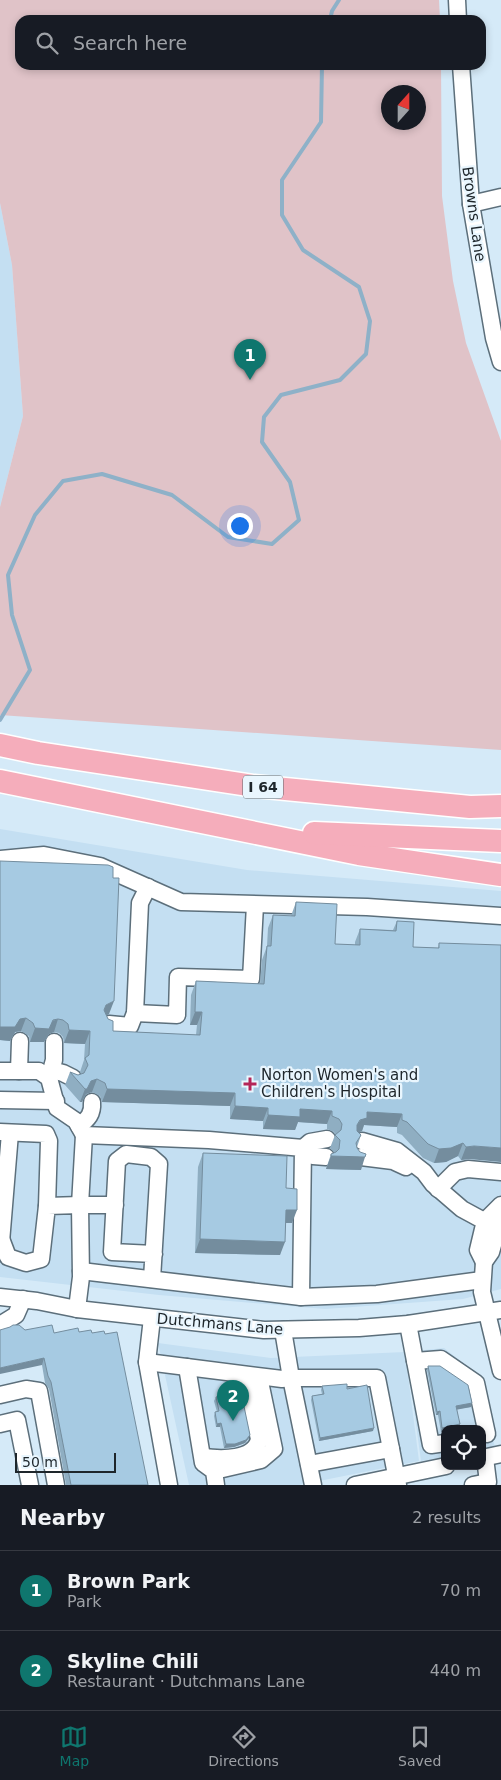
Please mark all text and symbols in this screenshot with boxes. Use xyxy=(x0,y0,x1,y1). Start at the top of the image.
search box xyxy=(15,15,486,70)
icon: search xyxy=(33,29,61,57)
text: Search here xyxy=(73,32,187,54)
north arrow xyxy=(381,85,426,130)
street label: Browns Lane xyxy=(458,165,490,263)
pin: 1 xyxy=(234,339,266,380)
your location xyxy=(227,513,253,539)
road number: I 64 xyxy=(243,776,283,799)
place label: Norton Women's and Children's Hospital xyxy=(261,1066,418,1101)
marker: Norton Women's and Children's Hospital xyxy=(243,1077,257,1091)
street label: Dutchmans Lane xyxy=(156,1310,284,1338)
pin: 2 xyxy=(217,1380,249,1421)
map controls xyxy=(441,1425,486,1470)
button: locate xyxy=(441,1425,486,1470)
scale bar xyxy=(15,1450,116,1473)
text: 50 m xyxy=(22,1454,58,1470)
text: Nearby xyxy=(20,1506,105,1530)
text: 2 results xyxy=(412,1508,481,1527)
text: Brown Park xyxy=(67,1570,190,1592)
text: 1 xyxy=(30,1581,42,1600)
text: 70 m xyxy=(440,1581,481,1600)
text: Park xyxy=(67,1592,102,1611)
text: Skyline Chili xyxy=(67,1650,199,1672)
text: 2 xyxy=(30,1661,42,1680)
text: 440 m xyxy=(430,1661,481,1680)
text: Restaurant · Dutchmans Lane xyxy=(67,1672,305,1691)
tab: Map xyxy=(60,1723,89,1769)
tab: Directions xyxy=(208,1723,279,1769)
tab: Saved xyxy=(398,1723,441,1769)

